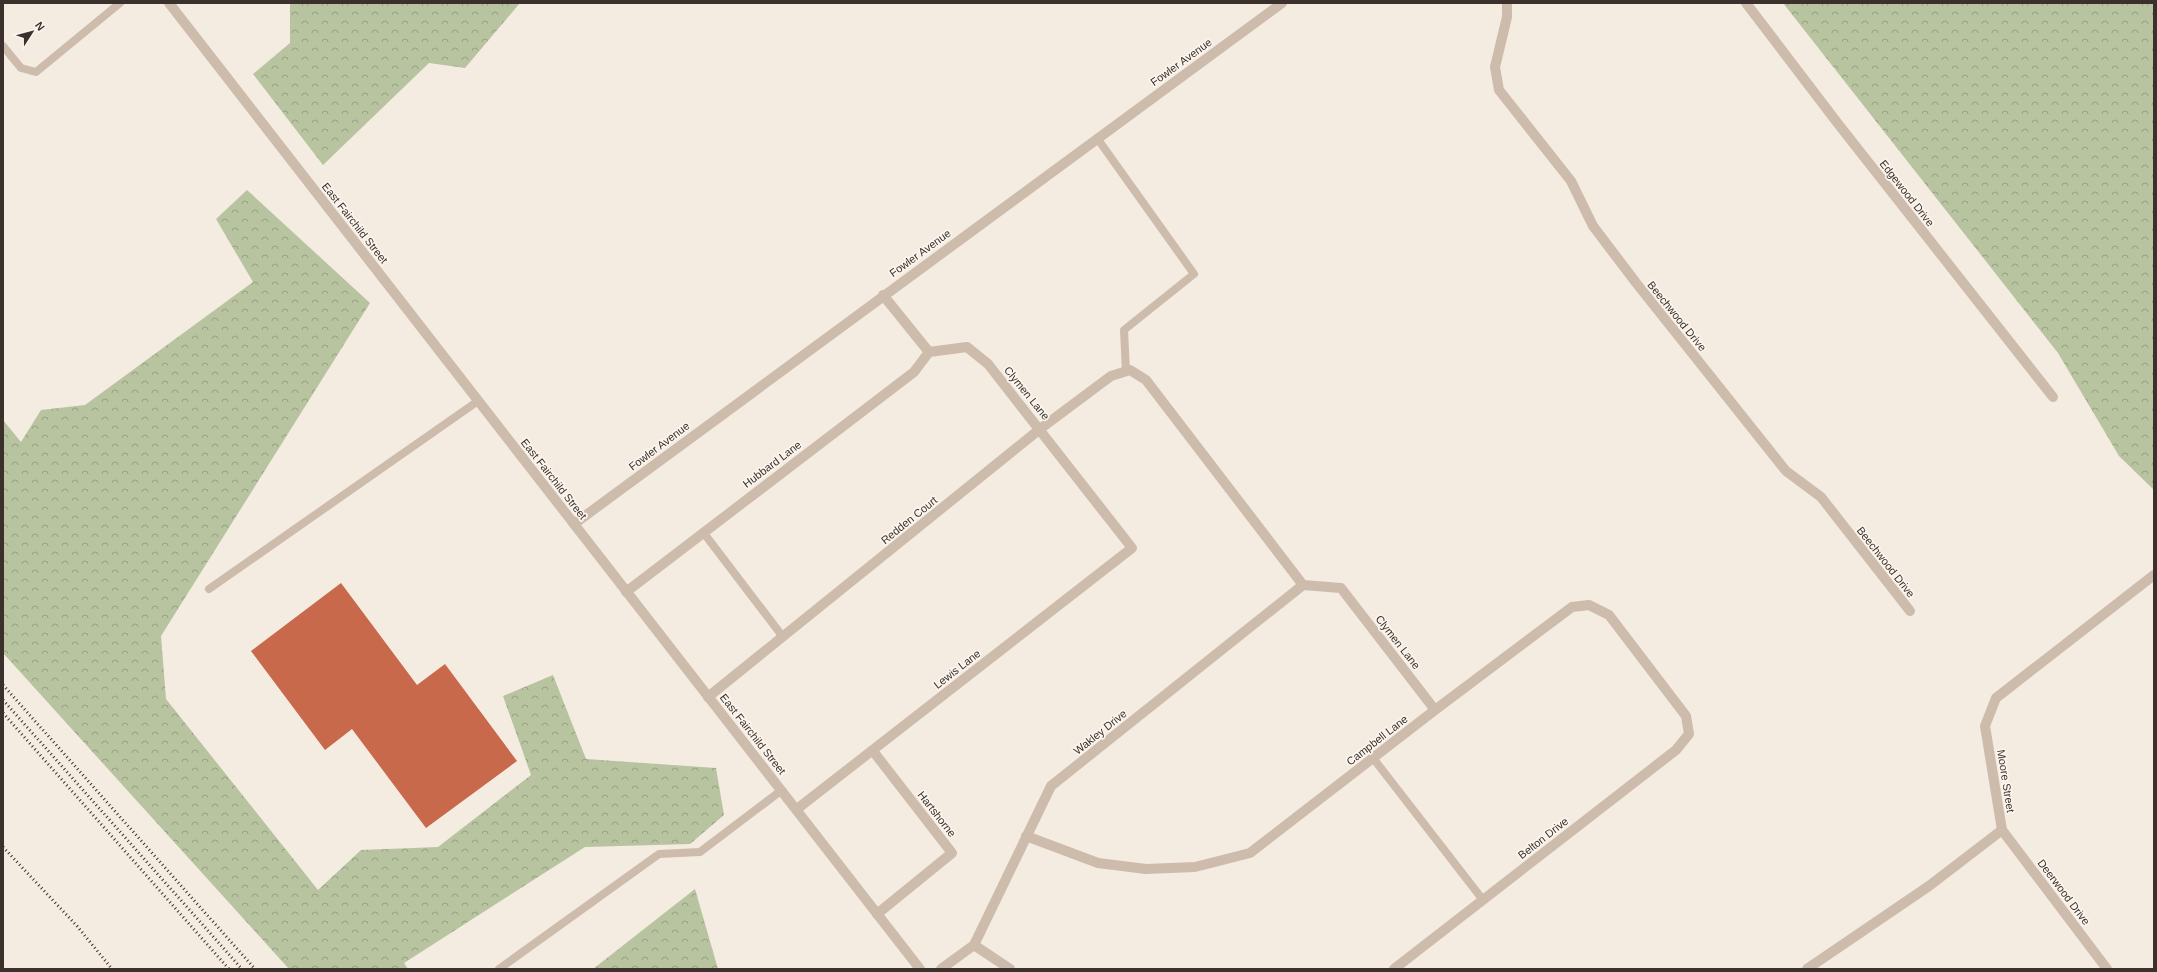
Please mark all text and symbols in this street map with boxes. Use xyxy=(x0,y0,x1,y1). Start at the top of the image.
north arrow xyxy=(12,12,52,52)
text: N xyxy=(33,19,47,33)
street label: Fowler Avenue xyxy=(1148,36,1214,88)
street label: Edgewood Drive xyxy=(1877,158,1937,228)
street label: East Fairchild Street xyxy=(320,180,390,266)
street label: Fowler Avenue xyxy=(887,227,953,279)
street label: Beechwood Drive xyxy=(1645,279,1709,353)
street label: Clymen Lane xyxy=(1002,364,1052,422)
street label: Fowler Avenue xyxy=(626,419,692,473)
street label: East Fairchild Street xyxy=(519,436,589,522)
street label: Hubbard Lane xyxy=(741,438,803,490)
street label: Redden Court xyxy=(879,494,939,546)
street label: Beechwood Drive xyxy=(1855,524,1917,600)
street label: Clymen Lane xyxy=(1373,613,1423,671)
street label: Lewis Lane xyxy=(931,647,983,691)
street label: East Fairchild Street xyxy=(718,691,788,777)
street label: Wakley Drive xyxy=(1071,707,1129,757)
street label: Campbell Lane xyxy=(1344,712,1410,768)
street label: Moore Street xyxy=(1995,749,2017,813)
street label: Hartshorne xyxy=(916,789,958,839)
street label: Belton Drive xyxy=(1516,815,1570,861)
street label: Deerwood Drive xyxy=(2035,857,2093,927)

